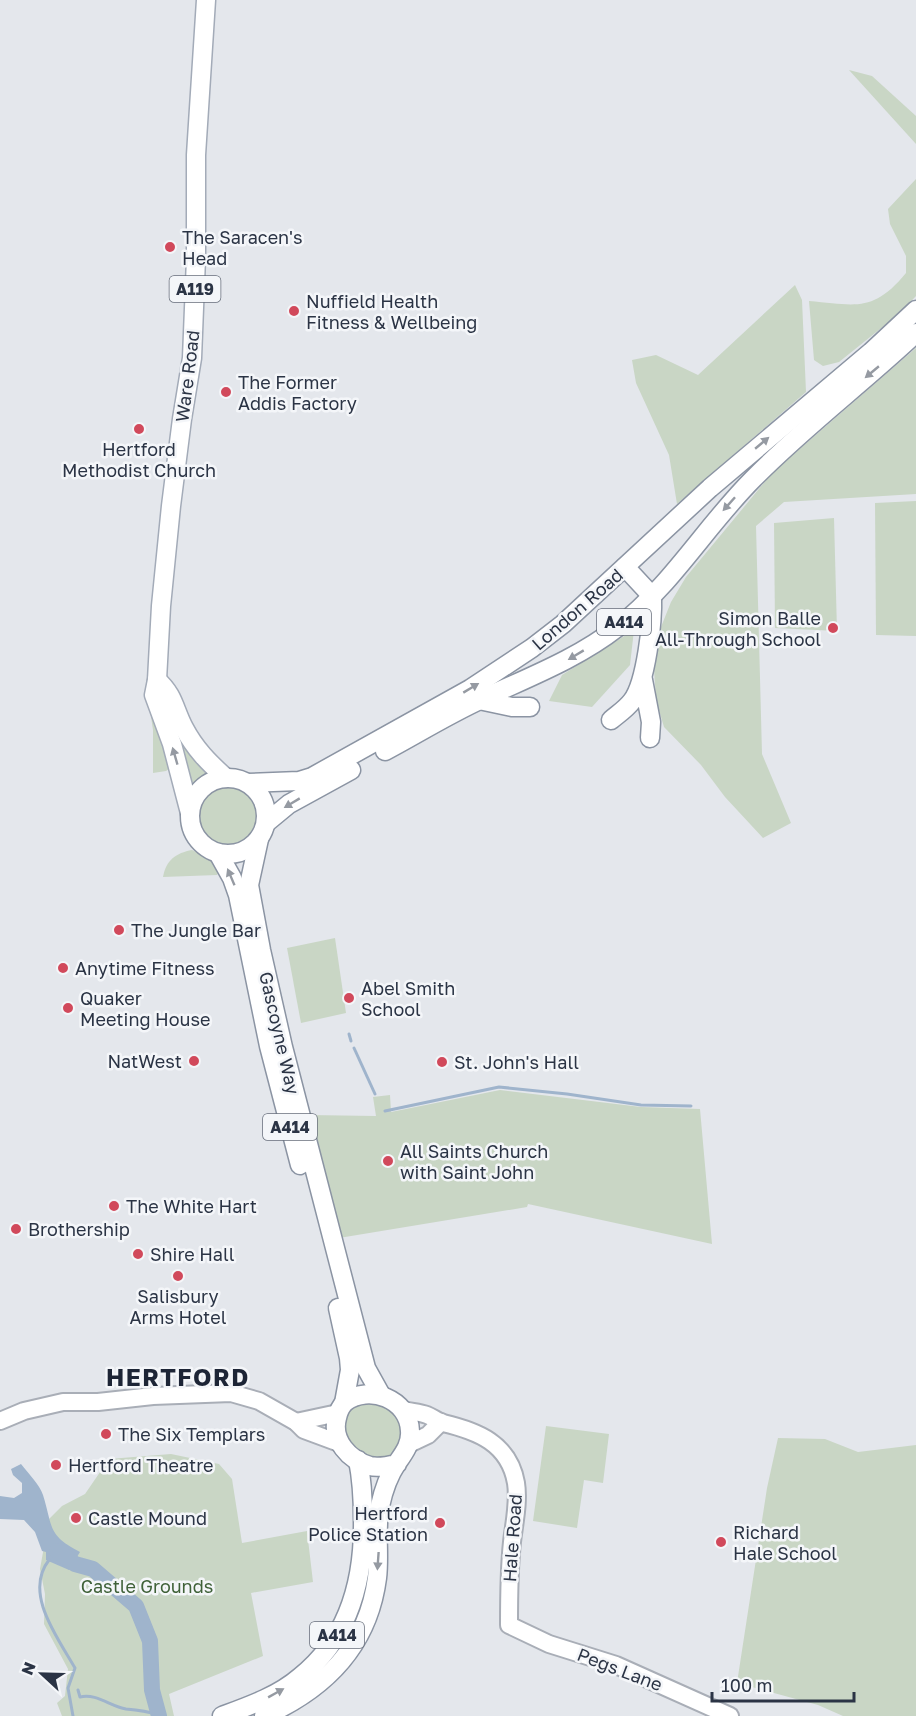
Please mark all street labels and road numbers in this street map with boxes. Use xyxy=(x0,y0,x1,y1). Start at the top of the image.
road number: A119 xyxy=(170,276,220,302)
street label: Ware Road xyxy=(170,329,204,423)
street label: London Road xyxy=(527,563,627,655)
road number: A414 xyxy=(597,609,651,635)
street label: Gascoyne Way xyxy=(255,970,305,1096)
road number: A414 xyxy=(263,1114,317,1140)
street label: Hale Road xyxy=(498,1493,526,1583)
road number: A414 xyxy=(310,1622,364,1648)
street label: Pegs Lane xyxy=(574,1643,666,1695)

